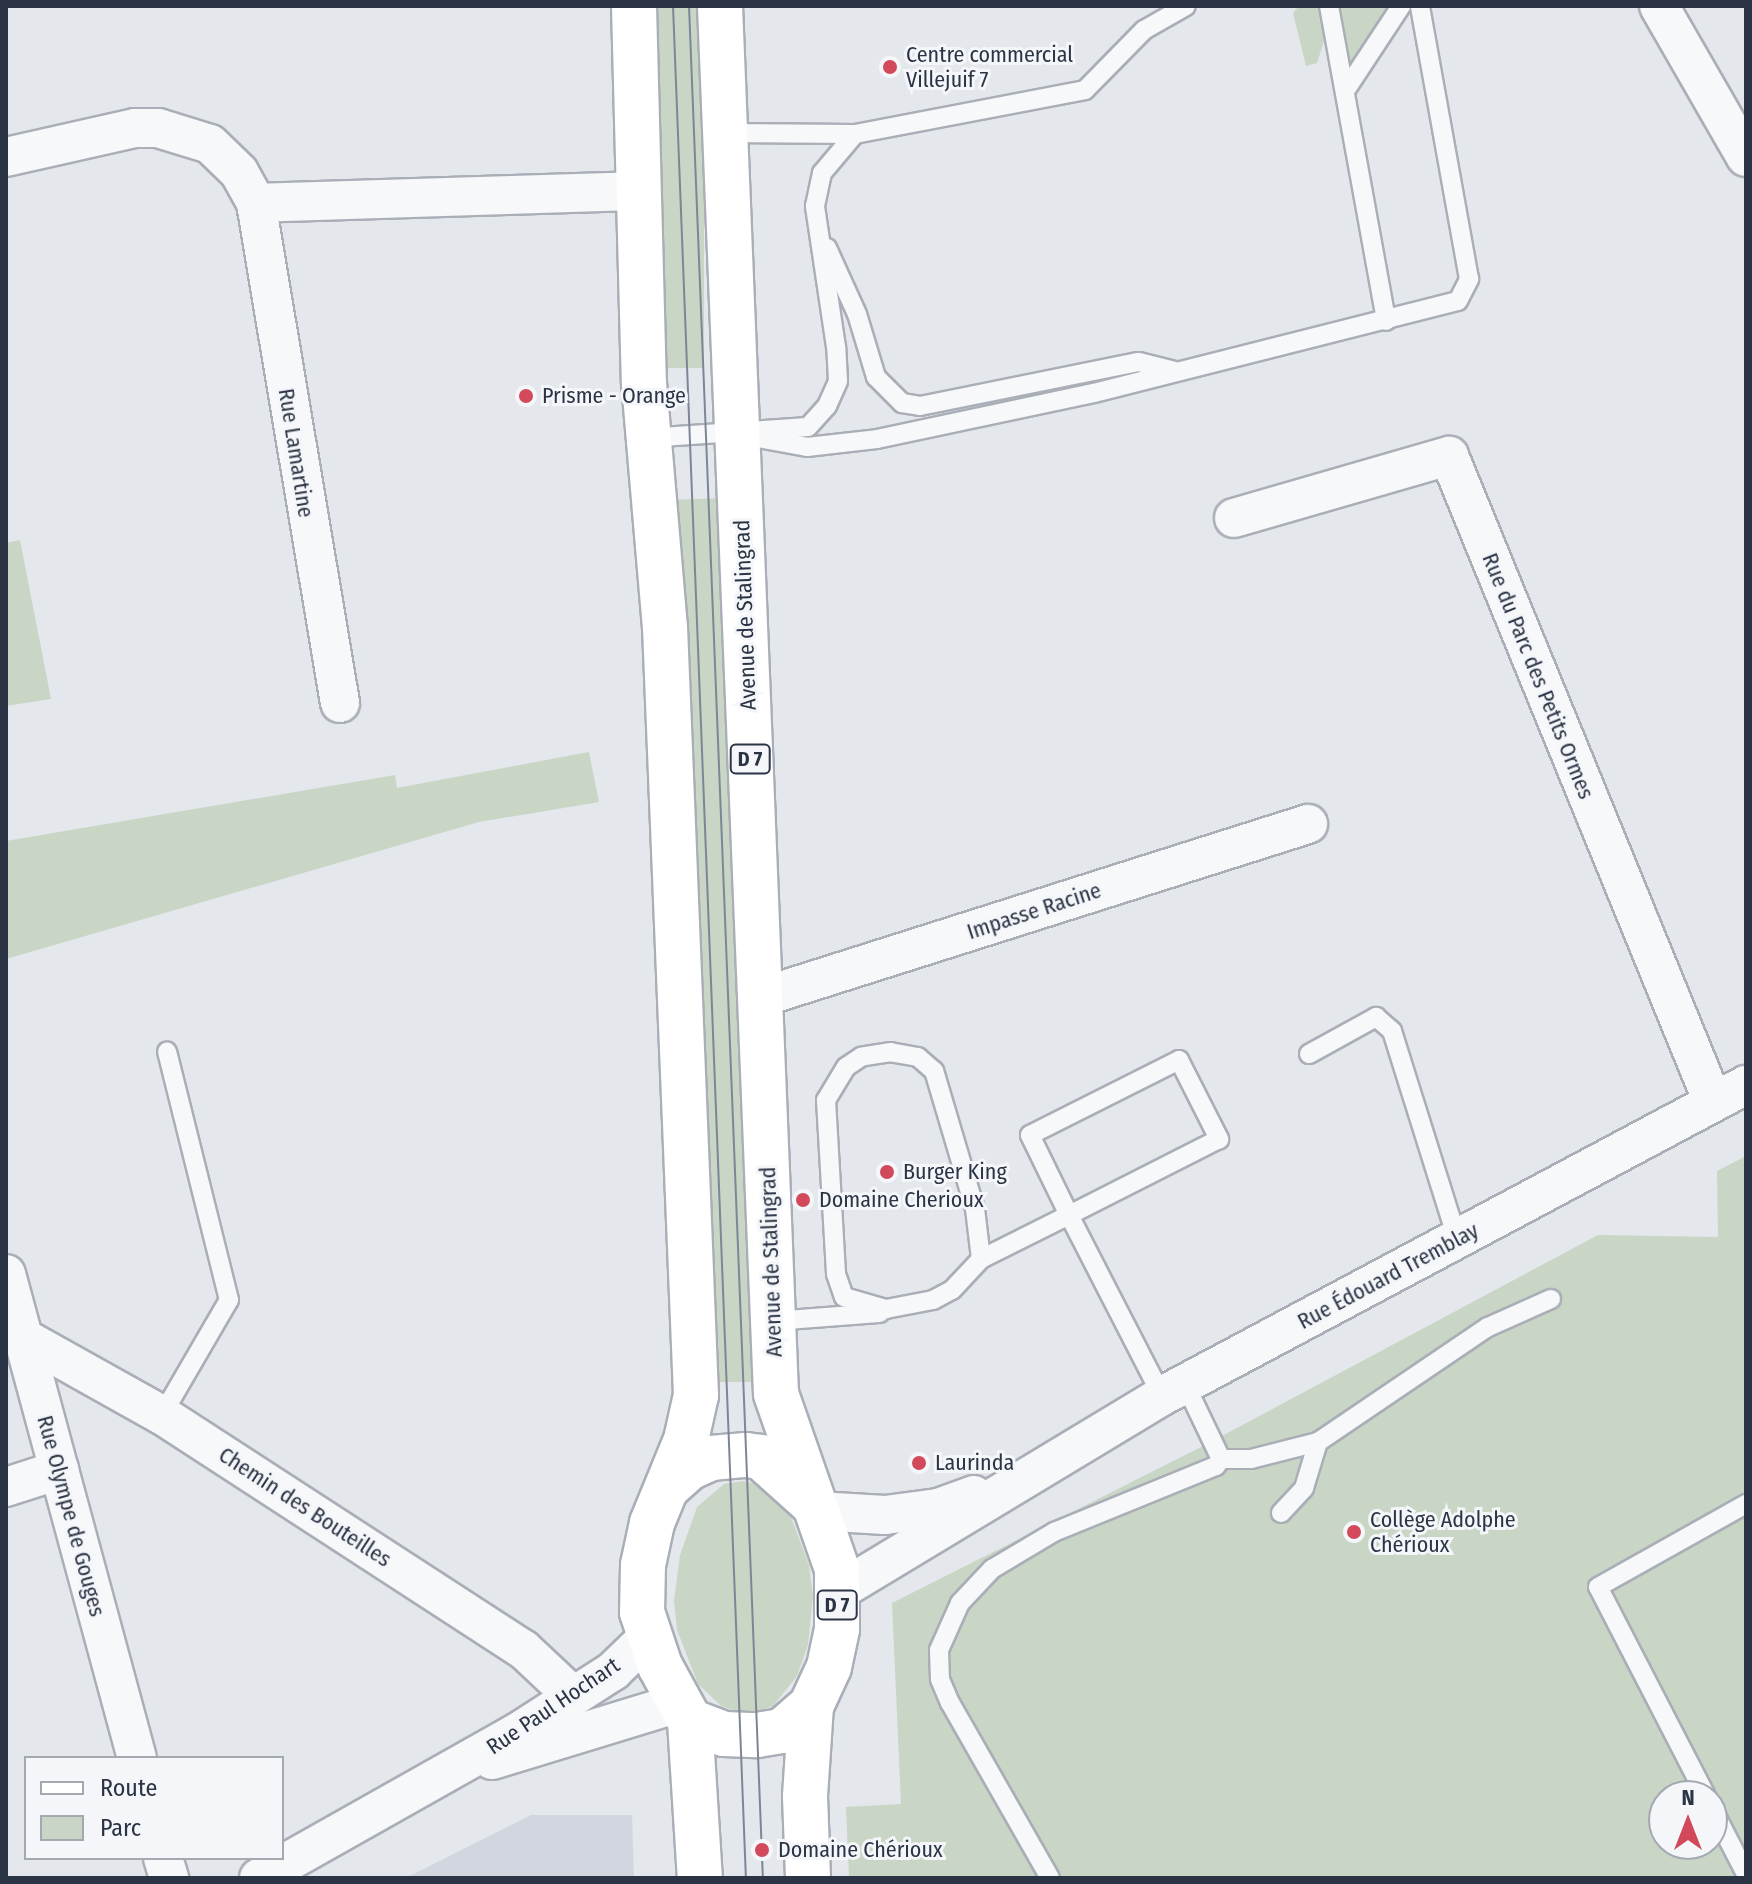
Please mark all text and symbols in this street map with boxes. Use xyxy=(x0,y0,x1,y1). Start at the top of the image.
place label: Centre commercial Villejuif 7 xyxy=(906,41,1073,92)
marker: Centre commercial Villejuif 7 xyxy=(881,58,899,76)
place label: Prisme - Orange xyxy=(542,383,686,409)
street label: Rue Lamartine xyxy=(273,386,319,520)
marker: Prisme - Orange xyxy=(517,387,535,405)
street label: Avenue de Stalingrad xyxy=(728,519,762,711)
street label: Rue du Parc des Petits Ormes xyxy=(1477,549,1599,803)
road number: D 7 xyxy=(728,743,772,775)
street label: Impasse Racine xyxy=(964,877,1104,945)
place label: Burger King xyxy=(903,1159,1007,1185)
marker: Burger King xyxy=(878,1163,896,1181)
street label: Avenue de Stalingrad xyxy=(754,1166,788,1358)
place label: Domaine Cherioux xyxy=(819,1187,984,1213)
marker: Domaine Cherioux xyxy=(794,1191,812,1209)
street label: Rue Édouard Tremblay xyxy=(1293,1217,1483,1335)
street label: Rue Olympe de Gouges xyxy=(31,1413,111,1619)
street label: Chemin des Bouteilles xyxy=(214,1441,396,1573)
place label: Laurinda xyxy=(935,1450,1014,1476)
marker: Laurinda xyxy=(910,1454,928,1472)
place label: Collège Adolphe Chérioux xyxy=(1370,1506,1516,1558)
marker: Collège Adolphe Chérioux xyxy=(1345,1523,1363,1541)
road number: D 7 xyxy=(815,1589,859,1621)
street label: Rue Paul Hochart xyxy=(481,1652,625,1760)
legend xyxy=(24,1756,284,1860)
text: Route xyxy=(100,1774,157,1802)
north arrow xyxy=(1648,1780,1728,1860)
text: N xyxy=(1681,1784,1695,1811)
text: Parc xyxy=(100,1814,141,1842)
place label: Domaine Chérioux xyxy=(778,1837,943,1863)
marker: Domaine Chérioux xyxy=(753,1841,771,1859)

